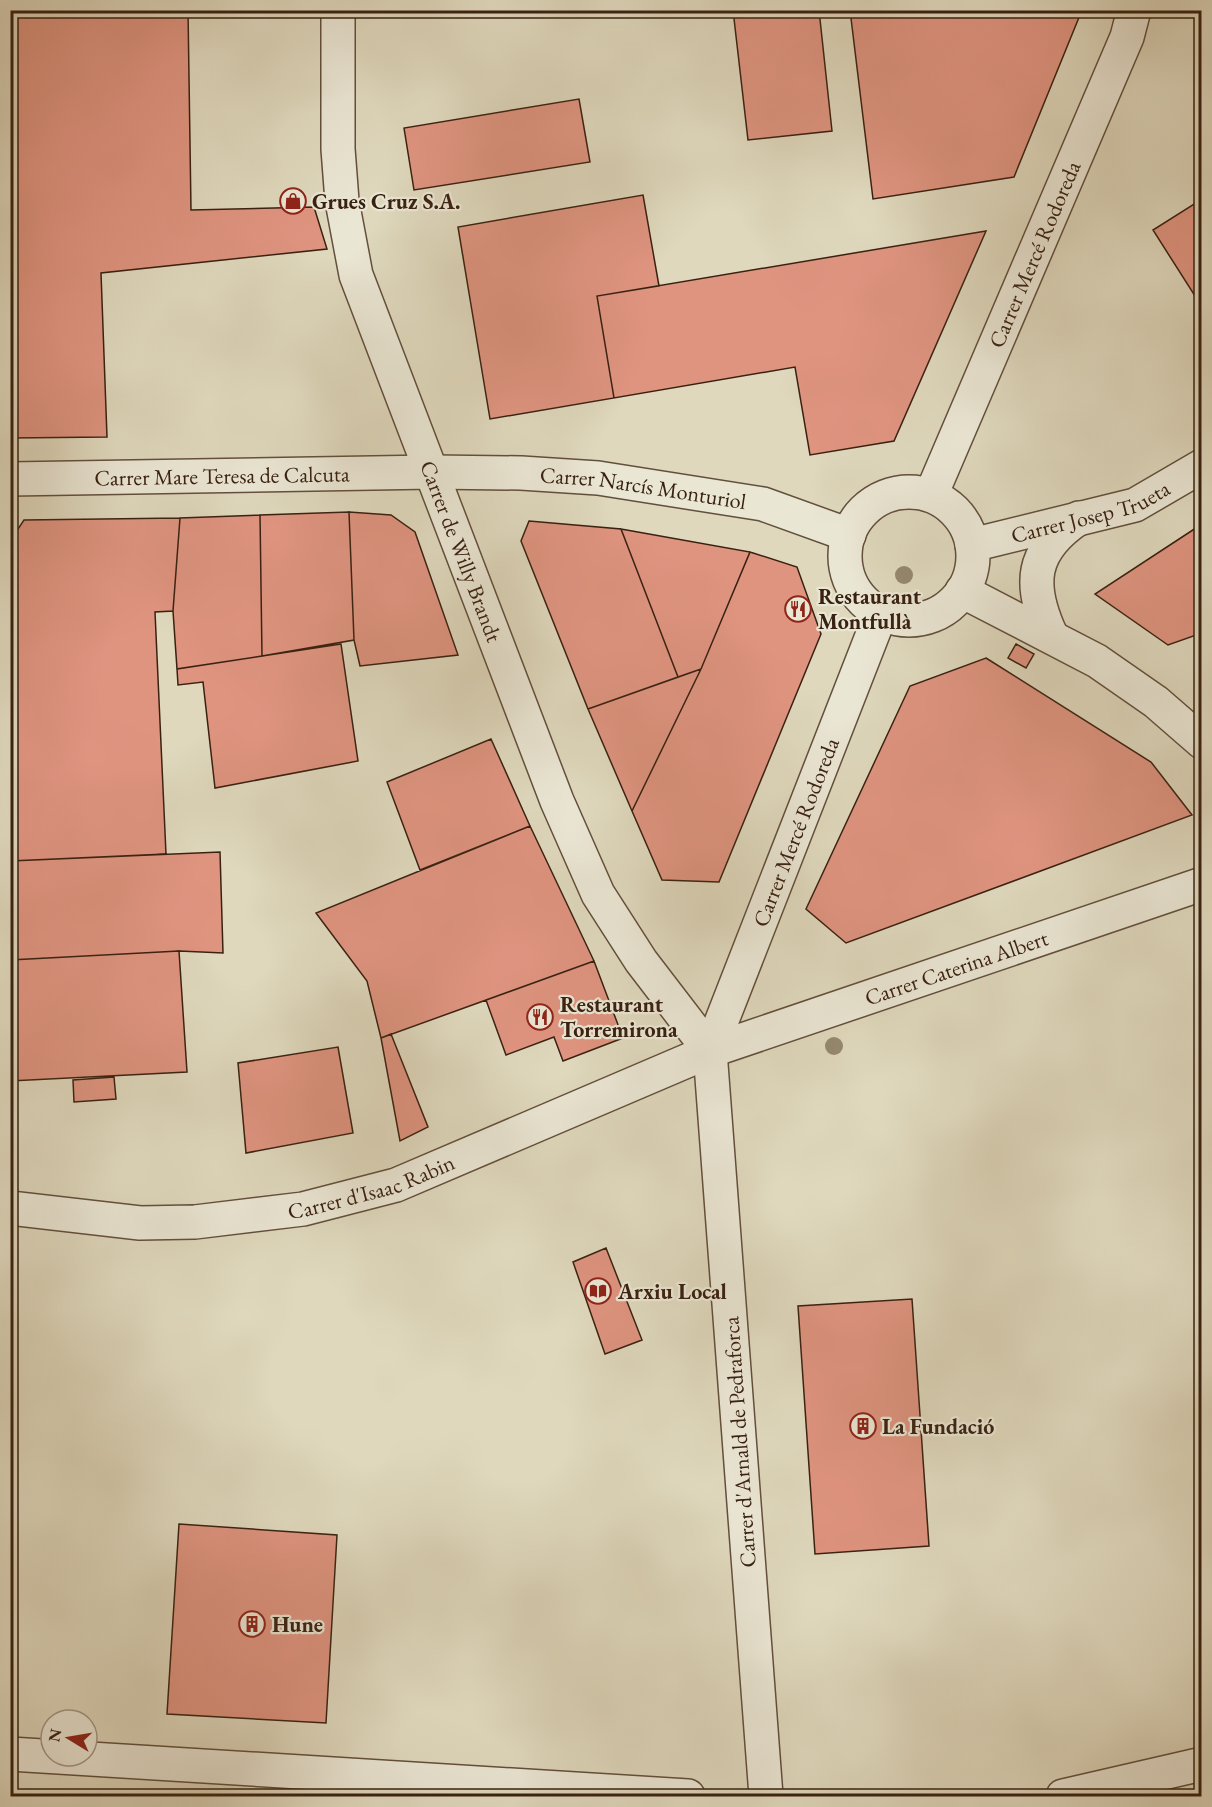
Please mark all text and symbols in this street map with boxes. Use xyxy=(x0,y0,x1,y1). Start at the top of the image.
street label: Carrer Mercé Rodoreda xyxy=(982,156,1087,352)
shop icon: Grues Cruz S.A. xyxy=(278,186,308,216)
place label: Grues Cruz S.A. xyxy=(312,187,460,216)
street label: Carrer de Willy Brandt xyxy=(413,456,509,646)
street label: Carrer Mare Teresa de Calcuta xyxy=(94,459,350,493)
street label: Carrer Narcís Monturiol xyxy=(539,460,748,516)
street label: Carrer Josep Trueta xyxy=(1008,474,1175,550)
place label: Restaurant Montfullà xyxy=(818,582,922,636)
restaurant icon: Restaurant Montfullà xyxy=(783,594,813,624)
street label: Carrer Mercé Rodoreda xyxy=(746,733,846,931)
street label: Carrer Caterina Albert xyxy=(861,923,1052,1012)
place label: Restaurant Torremirona xyxy=(560,990,678,1044)
restaurant icon: Restaurant Torremirona xyxy=(525,1002,555,1032)
street label: Carrer d'Isaac Rabin xyxy=(286,1148,459,1226)
library icon: Arxiu Local xyxy=(583,1276,613,1306)
place label: Arxiu Local xyxy=(617,1277,727,1306)
street label: Carrer d'Arnald de Pedraforca xyxy=(716,1315,763,1568)
building icon: La Fundació xyxy=(848,1411,878,1441)
place label: La Fundació xyxy=(882,1412,994,1441)
building icon: Hune xyxy=(237,1609,267,1639)
place label: Hune xyxy=(272,1610,323,1639)
north arrow xyxy=(39,1708,99,1768)
text: N xyxy=(43,1727,66,1744)

